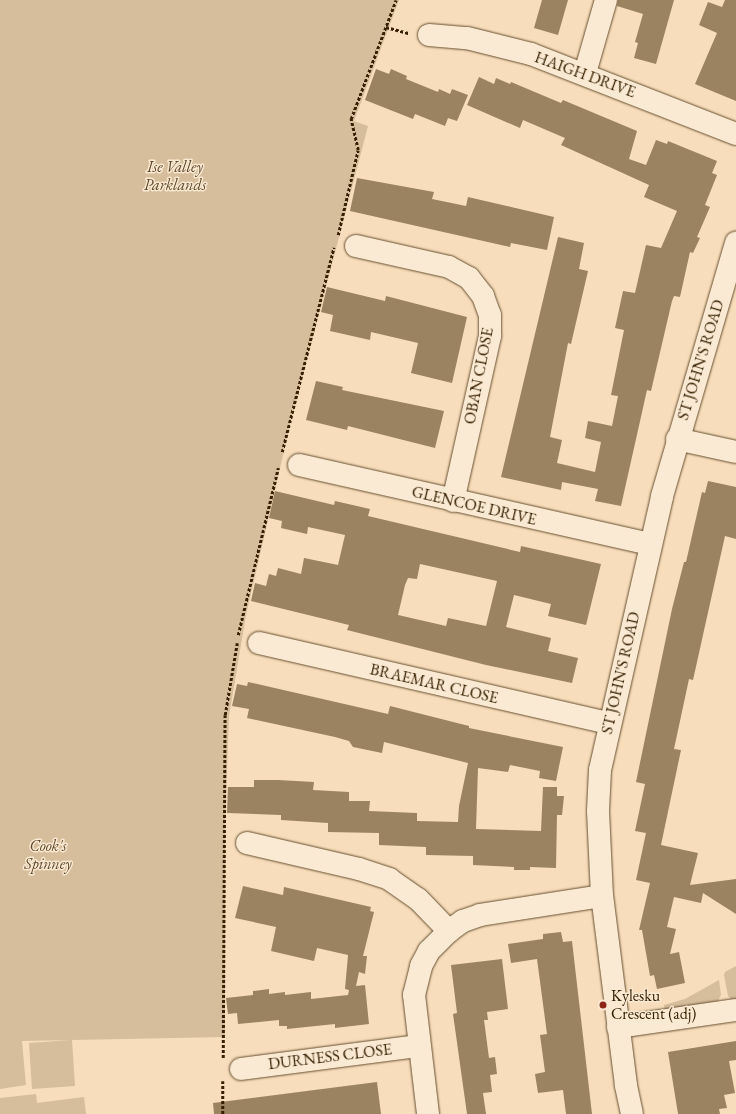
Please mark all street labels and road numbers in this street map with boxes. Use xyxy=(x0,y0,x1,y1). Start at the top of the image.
street label: HAIGH DRIVE xyxy=(532,48,638,102)
street label: ST JOHN'S ROAD xyxy=(674,298,728,422)
street label: OBAN CLOSE xyxy=(460,326,498,426)
street label: GLENCOE DRIVE xyxy=(410,482,538,530)
street label: ST JOHN'S ROAD xyxy=(598,610,644,736)
street label: BRAEMAR CLOSE xyxy=(368,660,500,708)
street label: DURNESS CLOSE xyxy=(267,1040,393,1074)

